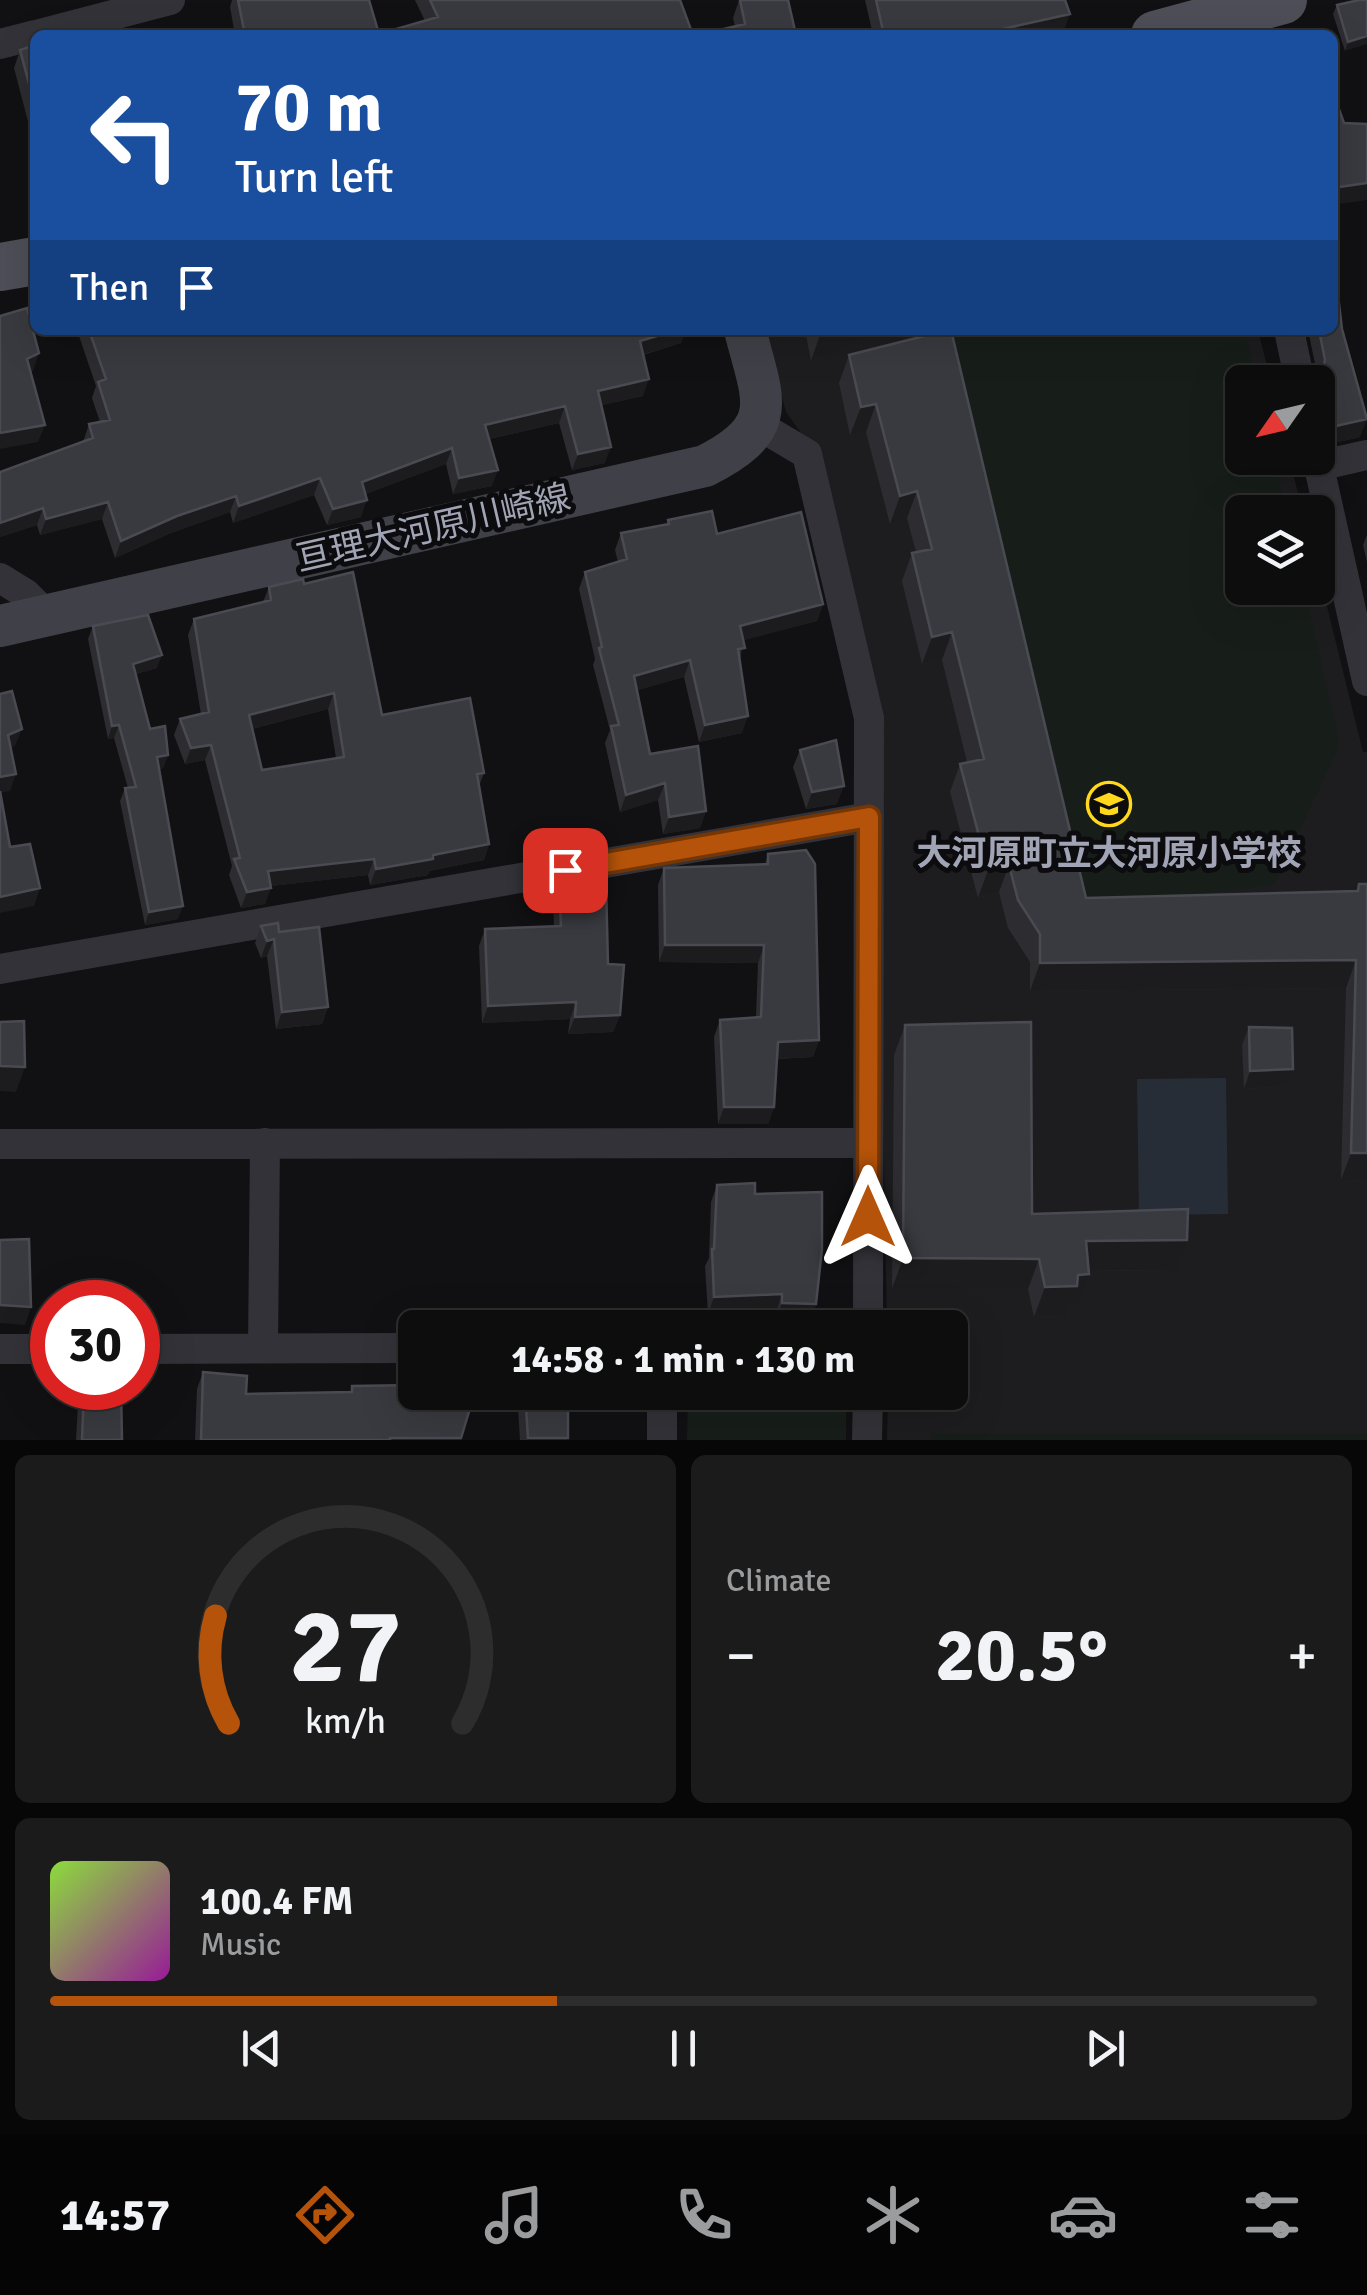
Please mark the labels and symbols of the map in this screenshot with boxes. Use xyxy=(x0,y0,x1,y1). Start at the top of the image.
north arrow xyxy=(1225,365,1335,475)
street label: 亘理大河原川崎線 xyxy=(292,476,574,580)
school or university icon: 大河原町立大河原小学校 xyxy=(1086,781,1132,827)
pin xyxy=(523,828,608,913)
place label: 大河原町立大河原小学校 xyxy=(916,832,1302,875)
position arrow xyxy=(816,1165,920,1269)
speed limit sign: 30 xyxy=(30,1280,160,1410)

